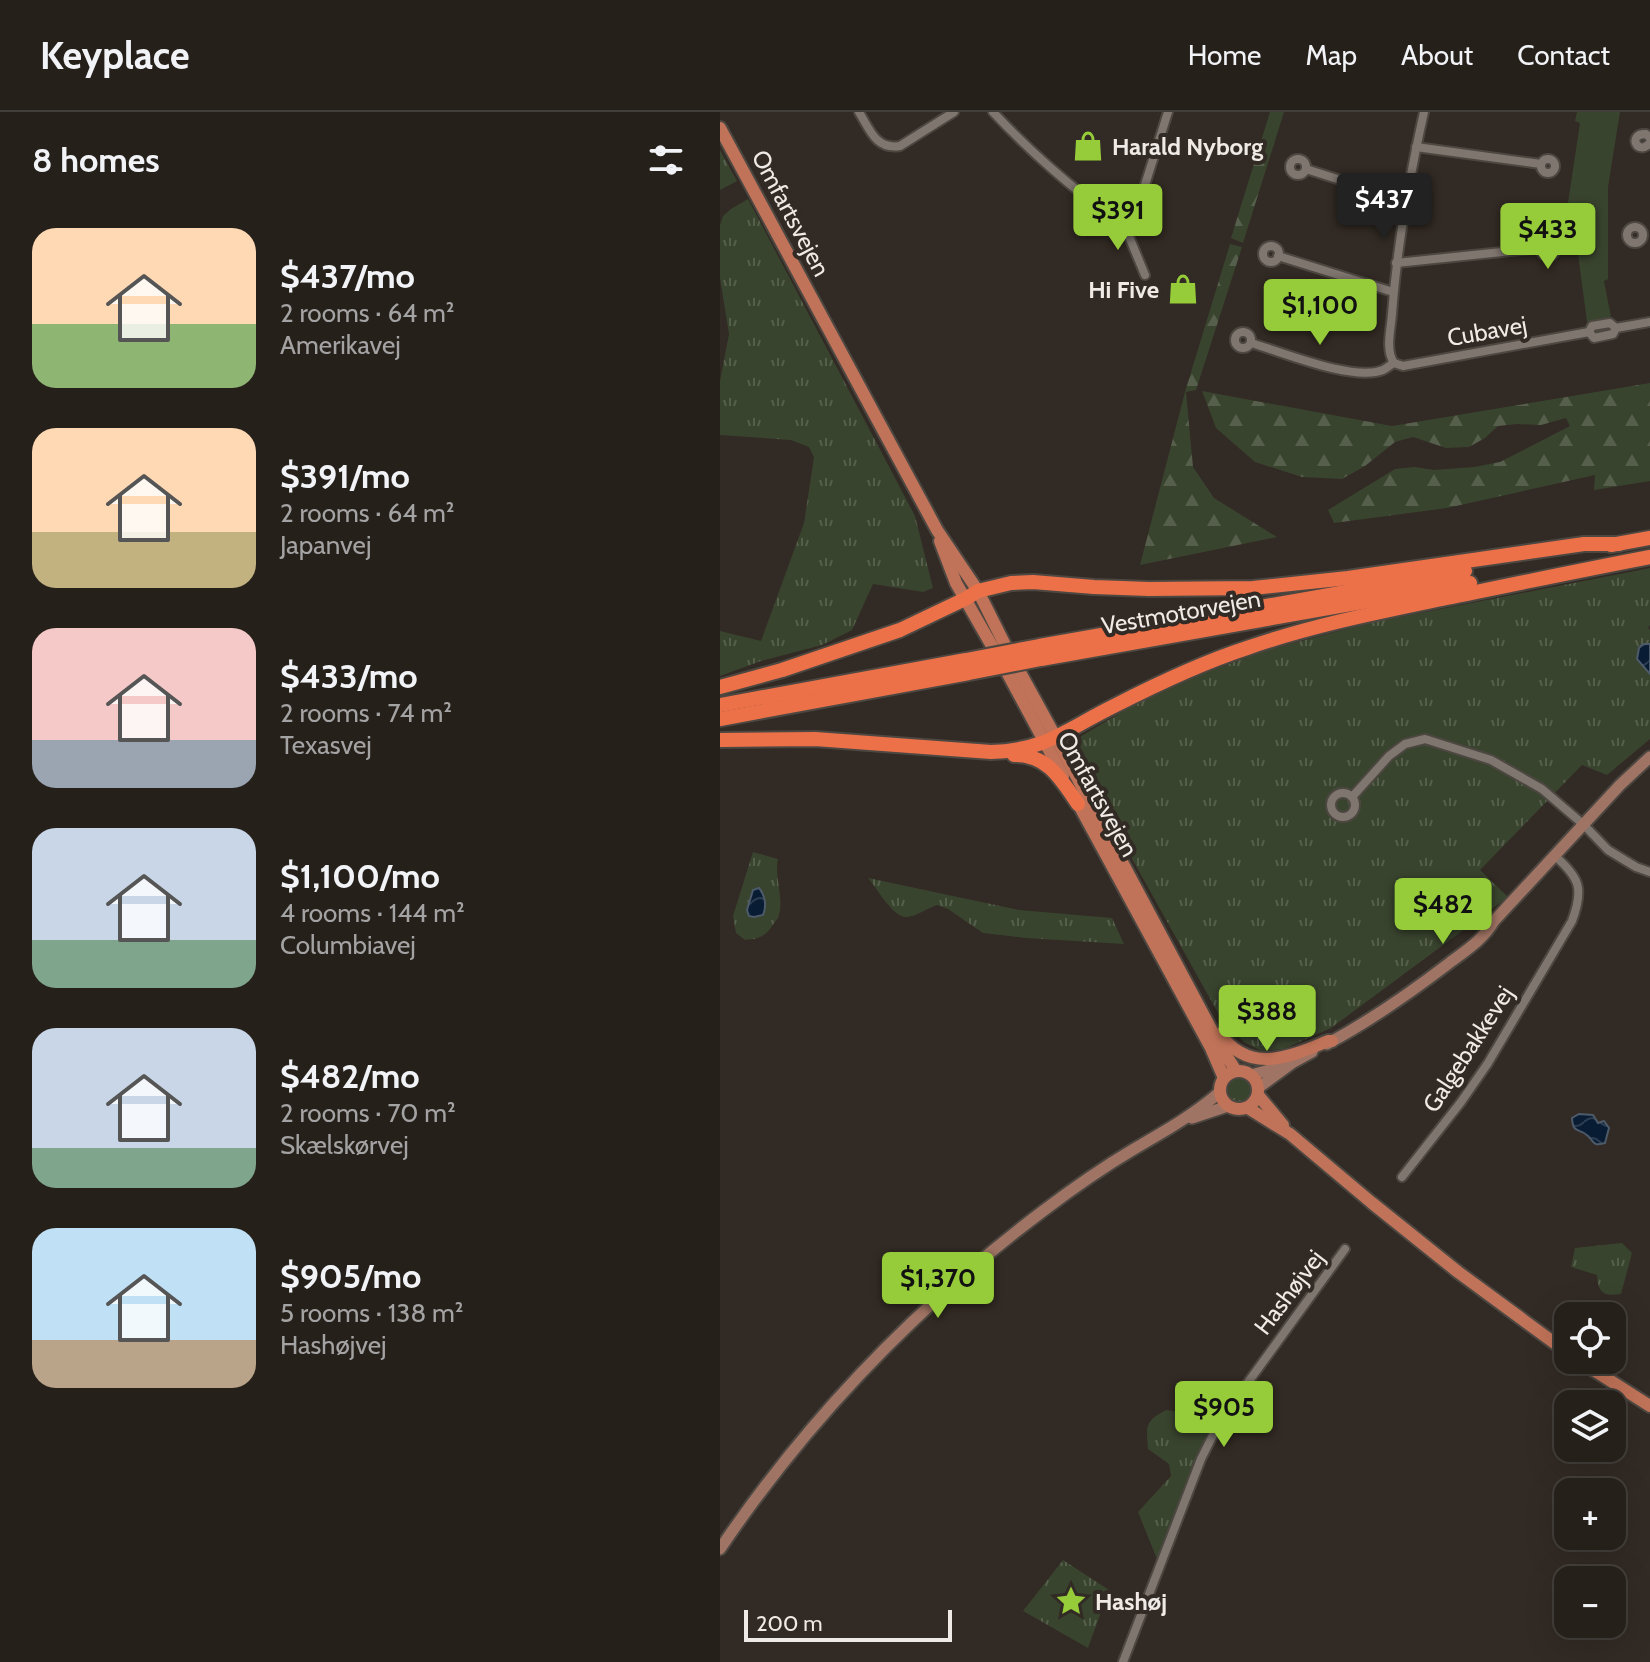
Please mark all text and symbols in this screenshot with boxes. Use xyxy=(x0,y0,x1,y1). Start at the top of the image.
text: Keyplace xyxy=(40,32,190,79)
text: Home xyxy=(1188,38,1261,72)
text: Map xyxy=(1305,38,1357,72)
text: About xyxy=(1401,38,1473,72)
text: Contact xyxy=(1517,38,1610,72)
shop icon: Harald Nyborg xyxy=(1071,129,1105,163)
place label: Harald Nyborg xyxy=(1112,132,1263,161)
icon: filters xyxy=(644,138,688,182)
text: 8 homes xyxy=(32,139,160,181)
street label: Omfartsvejen xyxy=(746,145,836,281)
pin: $437 xyxy=(1337,173,1431,241)
text: $437 xyxy=(1355,183,1413,215)
pin: $391 xyxy=(1071,184,1165,252)
text: $391 xyxy=(1091,194,1145,226)
pin: $433 xyxy=(1501,203,1595,271)
text: $433 xyxy=(1518,213,1578,245)
text: $437/mo xyxy=(280,255,415,297)
icon: home xyxy=(96,260,192,356)
shop icon: Hi Five xyxy=(1166,272,1200,306)
place label: Hi Five xyxy=(1088,275,1159,304)
pin: $1,100 xyxy=(1255,279,1385,347)
text: $1,100 xyxy=(1282,289,1358,321)
text: 2 rooms · 64 m² xyxy=(280,297,455,329)
street label: Cubavej xyxy=(1445,310,1529,352)
text: Amerikavej xyxy=(280,329,401,361)
text: $391/mo xyxy=(280,455,410,497)
icon: home xyxy=(96,460,192,556)
text: 2 rooms · 64 m² xyxy=(280,497,455,529)
text: Japanvej xyxy=(280,529,371,561)
street label: Vestmotorvejen xyxy=(1099,584,1263,640)
text: $433/mo xyxy=(280,655,418,697)
icon: home xyxy=(96,660,192,756)
text: 2 rooms · 74 m² xyxy=(280,697,452,729)
street label: Omfartsvejen xyxy=(1052,726,1144,862)
text: Texasvej xyxy=(280,729,372,761)
text: $1,100/mo xyxy=(280,855,440,897)
icon: home xyxy=(96,860,192,956)
pin: $482 xyxy=(1396,878,1490,946)
text: $482 xyxy=(1413,888,1473,920)
text: 4 rooms · 144 m² xyxy=(280,897,465,929)
text: Columbiavej xyxy=(280,929,416,961)
street label: Galgebakkevej xyxy=(1416,980,1520,1118)
pin: $388 xyxy=(1220,985,1314,1053)
text: $388 xyxy=(1237,995,1297,1027)
text: $482/mo xyxy=(280,1055,420,1097)
icon: home xyxy=(96,1060,192,1156)
text: 2 rooms · 70 m² xyxy=(280,1097,456,1129)
text: Skælskørvej xyxy=(280,1129,409,1161)
street label: Hashøjvej xyxy=(1248,1244,1330,1340)
pin: $1,370 xyxy=(873,1252,1003,1320)
text: $905/mo xyxy=(280,1255,421,1297)
icon: home xyxy=(96,1260,192,1356)
text: $1,370 xyxy=(900,1262,976,1294)
text: 5 rooms · 138 m² xyxy=(280,1297,463,1329)
map controls xyxy=(1554,1302,1626,1638)
button: locate xyxy=(1554,1302,1626,1374)
text: Hashøjvej xyxy=(280,1329,387,1361)
pin: $905 xyxy=(1177,1381,1271,1449)
button: layers xyxy=(1554,1390,1626,1462)
text: $905 xyxy=(1193,1391,1255,1423)
button: + xyxy=(1554,1478,1626,1550)
button: − xyxy=(1554,1566,1626,1638)
place icon: Hashøj xyxy=(1054,1584,1088,1618)
place label: Hashøj xyxy=(1095,1587,1167,1616)
scale bar xyxy=(744,1606,952,1642)
text: 200 m xyxy=(756,1610,822,1637)

